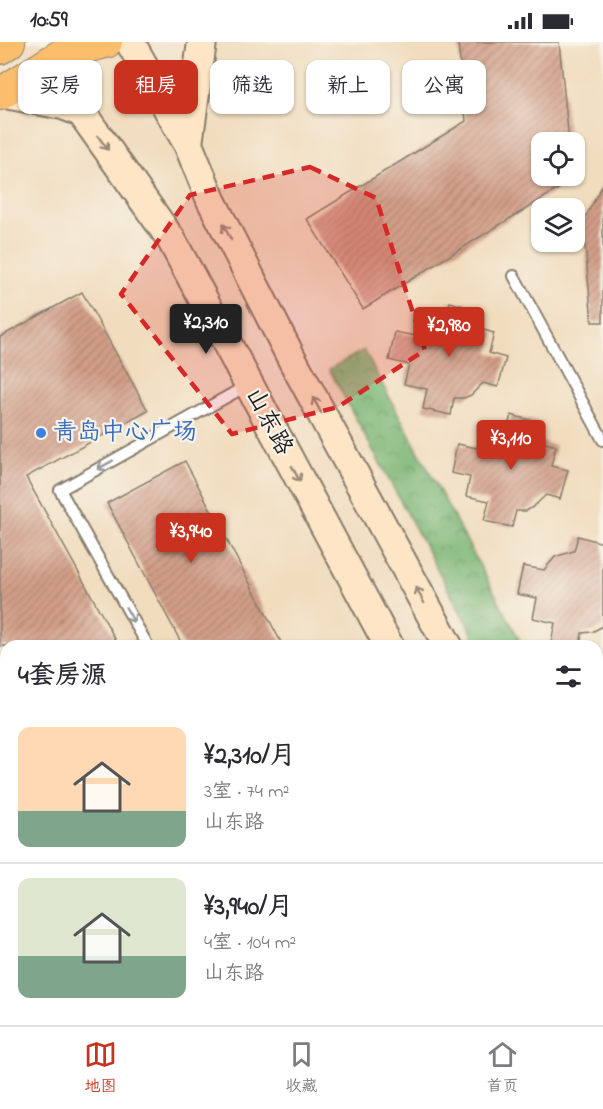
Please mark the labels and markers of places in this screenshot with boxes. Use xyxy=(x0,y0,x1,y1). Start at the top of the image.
pin: ¥2,310 xyxy=(157,304,255,355)
pin: ¥2,980 xyxy=(400,307,498,358)
place label: 青岛中心广场 xyxy=(53,416,197,451)
pin: ¥3,110 xyxy=(462,420,560,471)
marker: 青岛中心广场 xyxy=(34,426,48,440)
pin: ¥3,940 xyxy=(142,513,240,564)

